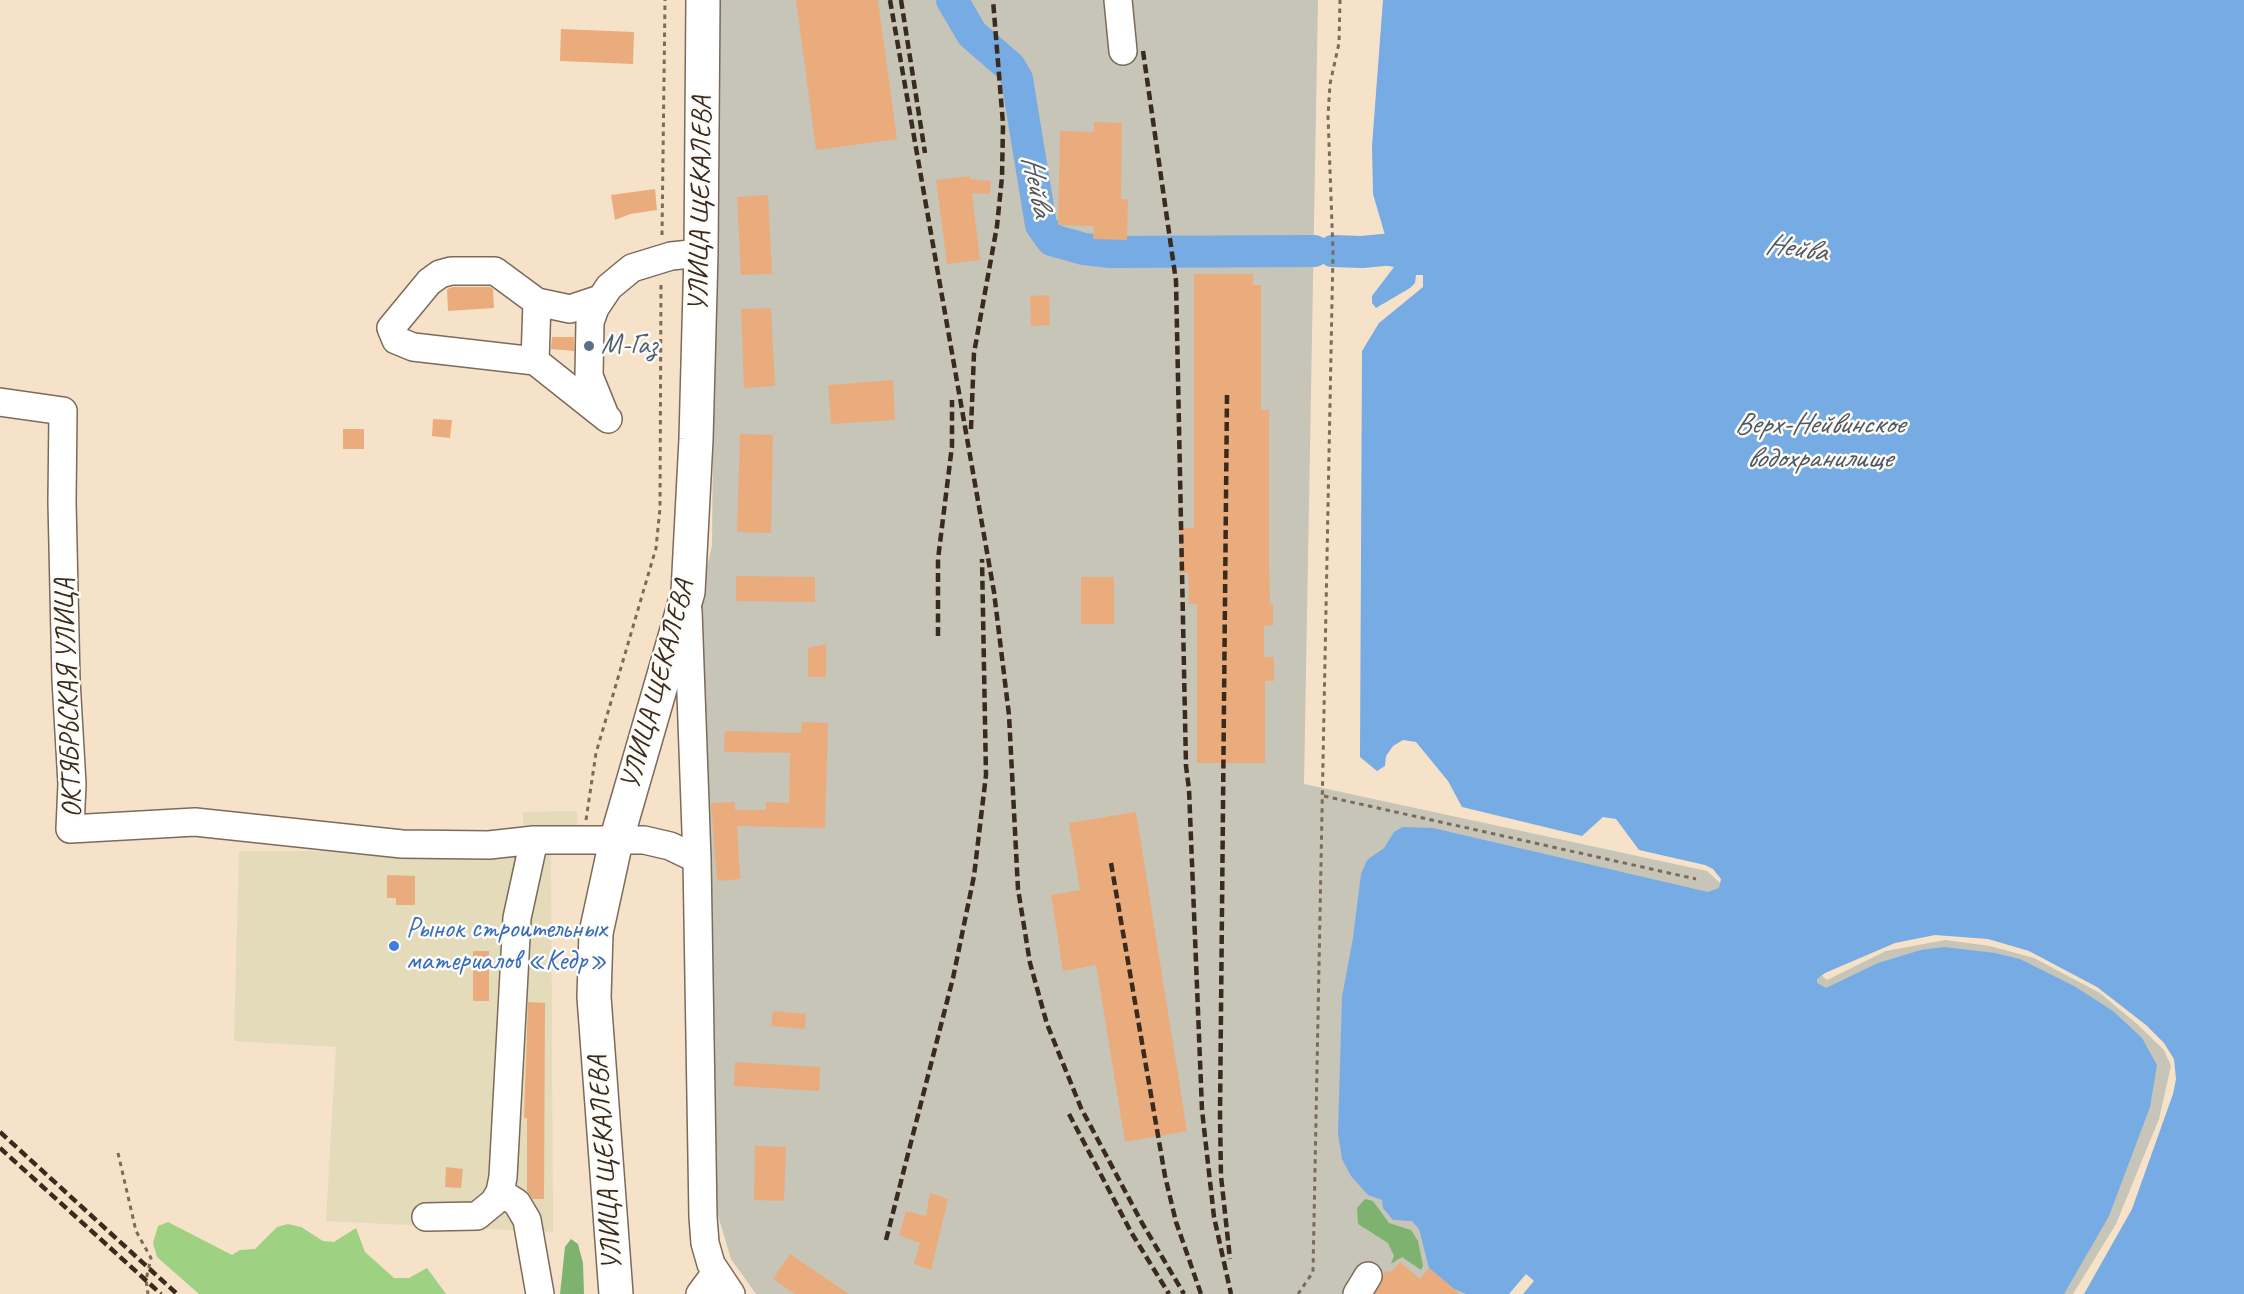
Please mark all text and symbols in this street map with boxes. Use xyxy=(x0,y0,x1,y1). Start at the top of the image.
street label: УЛИЦА ЩЕКАЛЕВА xyxy=(682,96,720,312)
water label: Нейва xyxy=(1012,152,1060,220)
water label: Нейва xyxy=(1763,227,1829,271)
place label: М-Газ xyxy=(601,329,657,363)
marker: М-Газ xyxy=(582,339,596,353)
water label: Верх-Нейвинское водохранилище xyxy=(1734,407,1904,478)
street label: УЛИЦА ЩЕКАЛЕВА xyxy=(614,577,702,793)
street label: ОКТЯБРЬСКАЯ УЛИЦА xyxy=(48,578,90,818)
place label: Рынок строительных материалов «Кедр» xyxy=(406,913,607,979)
marker: Рынок строительных материалов «Кедр» xyxy=(387,939,401,953)
street label: УЛИЦА ЩЕКАЛЕВА xyxy=(582,1055,630,1271)

